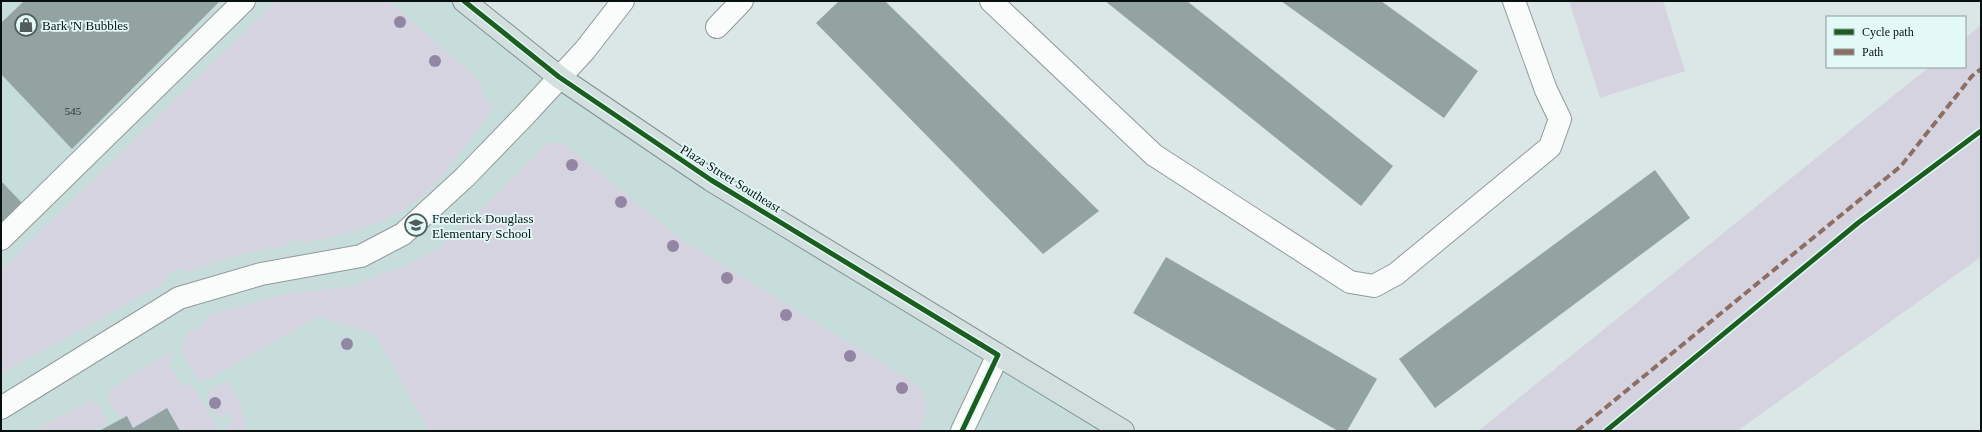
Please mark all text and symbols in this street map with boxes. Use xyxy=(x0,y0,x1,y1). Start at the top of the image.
shop icon: Bark 'N Bubbles xyxy=(13,12,39,38)
legend xyxy=(1826,16,1966,68)
place label: Bark 'N Bubbles xyxy=(42,18,128,33)
text: Cycle path xyxy=(1862,25,1914,39)
text: Path xyxy=(1862,45,1883,59)
house number: 545 xyxy=(65,105,82,117)
street label: Plaza Street Southeast xyxy=(678,141,784,216)
place label: Frederick Douglass Elementary School xyxy=(432,211,533,241)
school or university icon: Frederick Douglass Elementary School xyxy=(403,212,429,238)

